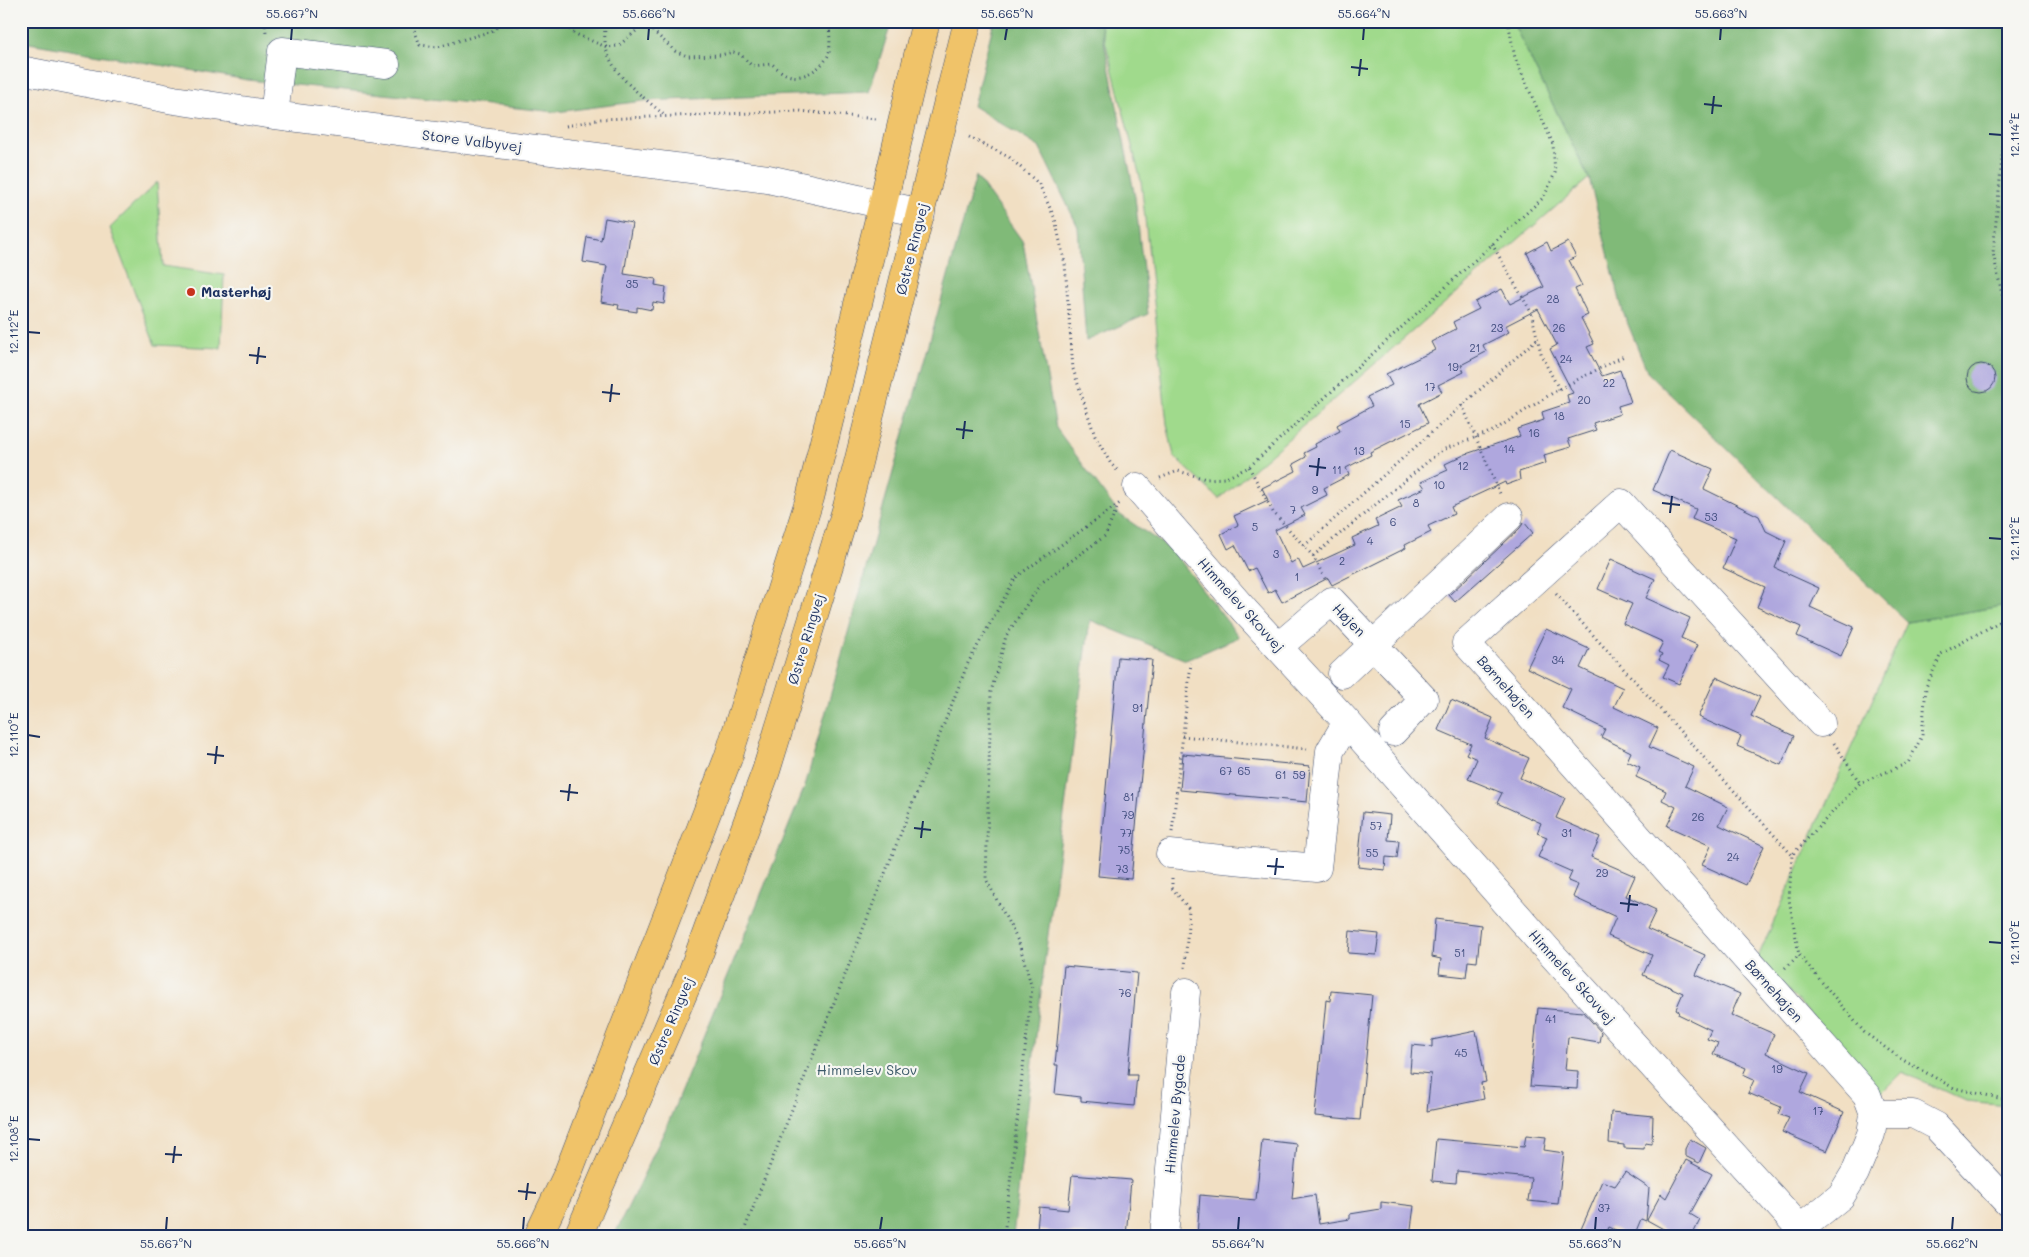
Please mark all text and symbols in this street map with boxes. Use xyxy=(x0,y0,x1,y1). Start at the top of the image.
text: 55.667°N xyxy=(266,5,318,21)
text: 55.666°N xyxy=(623,5,675,21)
text: 55.665°N xyxy=(981,5,1033,21)
text: 55.664°N xyxy=(1338,5,1390,21)
text: 55.663°N xyxy=(1695,5,1747,21)
text: 12.114°E xyxy=(2006,112,2022,157)
street label: Store Valbyvej xyxy=(421,125,523,156)
street label: Østre Ringvej xyxy=(891,201,932,297)
house number: 35 xyxy=(626,276,638,291)
place label: Masterhøj xyxy=(201,282,272,301)
marker: Masterhøj xyxy=(185,286,197,298)
house number: 28 xyxy=(1547,291,1560,306)
text: 12.112°E xyxy=(5,310,21,354)
house number: 23 xyxy=(1491,320,1504,335)
house number: 26 xyxy=(1553,320,1565,335)
house number: 21 xyxy=(1469,340,1481,355)
house number: 24 xyxy=(1560,351,1573,366)
house number: 19 xyxy=(1447,359,1459,374)
house number: 22 xyxy=(1603,375,1615,390)
house number: 17 xyxy=(1424,379,1436,394)
house number: 20 xyxy=(1578,392,1591,407)
house number: 18 xyxy=(1553,408,1565,423)
house number: 15 xyxy=(1399,416,1411,431)
house number: 16 xyxy=(1528,425,1540,440)
house number: 14 xyxy=(1503,441,1515,456)
house number: 13 xyxy=(1353,443,1365,458)
house number: 12 xyxy=(1457,458,1469,473)
house number: 11 xyxy=(1332,462,1342,477)
house number: 10 xyxy=(1433,477,1445,492)
house number: 9 xyxy=(1312,482,1319,497)
house number: 8 xyxy=(1413,495,1420,510)
house number: 7 xyxy=(1290,502,1296,517)
house number: 53 xyxy=(1705,509,1718,524)
house number: 6 xyxy=(1390,514,1396,529)
text: 12.112°E xyxy=(2006,517,2022,561)
house number: 5 xyxy=(1252,519,1258,534)
house number: 4 xyxy=(1367,533,1374,548)
house number: 3 xyxy=(1273,546,1280,561)
street label: Himmelev Skovvej xyxy=(1194,553,1289,656)
house number: 2 xyxy=(1339,553,1345,568)
house number: 1 xyxy=(1295,569,1299,584)
street label: Østre Ringvej xyxy=(783,591,828,687)
street label: Højen xyxy=(1329,599,1370,640)
street label: Børnehøjen xyxy=(1473,651,1540,722)
house number: 34 xyxy=(1552,652,1565,667)
house number: 91 xyxy=(1132,700,1144,715)
text: 12.110°E xyxy=(5,712,21,758)
house number: 67 xyxy=(1220,763,1232,778)
house number: 65 xyxy=(1237,763,1251,778)
house number: 61 xyxy=(1275,767,1287,782)
house number: 59 xyxy=(1293,767,1306,782)
house number: 81 xyxy=(1123,789,1135,804)
house number: 79 xyxy=(1122,807,1135,822)
house number: 26 xyxy=(1692,809,1704,824)
house number: 57 xyxy=(1370,818,1382,833)
house number: 77 xyxy=(1120,825,1132,840)
house number: 31 xyxy=(1561,825,1573,840)
house number: 75 xyxy=(1118,842,1130,857)
house number: 55 xyxy=(1366,845,1378,860)
house number: 24 xyxy=(1727,849,1740,864)
house number: 73 xyxy=(1116,861,1129,876)
house number: 29 xyxy=(1596,865,1609,880)
text: 12.110°E xyxy=(2006,920,2022,966)
street label: Himmelev Skovvej xyxy=(1525,925,1620,1028)
house number: 51 xyxy=(1454,945,1466,960)
street label: Børnehøjen xyxy=(1741,955,1808,1026)
street label: Østre Ringvej xyxy=(643,974,698,1068)
house number: 76 xyxy=(1119,985,1131,1000)
house number: 41 xyxy=(1545,1011,1557,1026)
house number: 45 xyxy=(1455,1045,1467,1060)
street label: Himmelev Bygade xyxy=(1160,1054,1189,1174)
park label: Himmelev Skov xyxy=(817,1060,917,1079)
house number: 19 xyxy=(1771,1061,1783,1076)
house number: 17 xyxy=(1812,1103,1824,1118)
text: 12.108°E xyxy=(5,1115,21,1163)
house number: 37 xyxy=(1598,1200,1610,1215)
text: 55.667°N xyxy=(140,1235,192,1251)
text: 55.666°N xyxy=(497,1235,549,1251)
text: 55.665°N xyxy=(854,1235,906,1251)
text: 55.664°N xyxy=(1212,1235,1264,1251)
text: 55.663°N xyxy=(1569,1235,1621,1251)
text: 55.662°N xyxy=(1926,1235,1978,1251)

